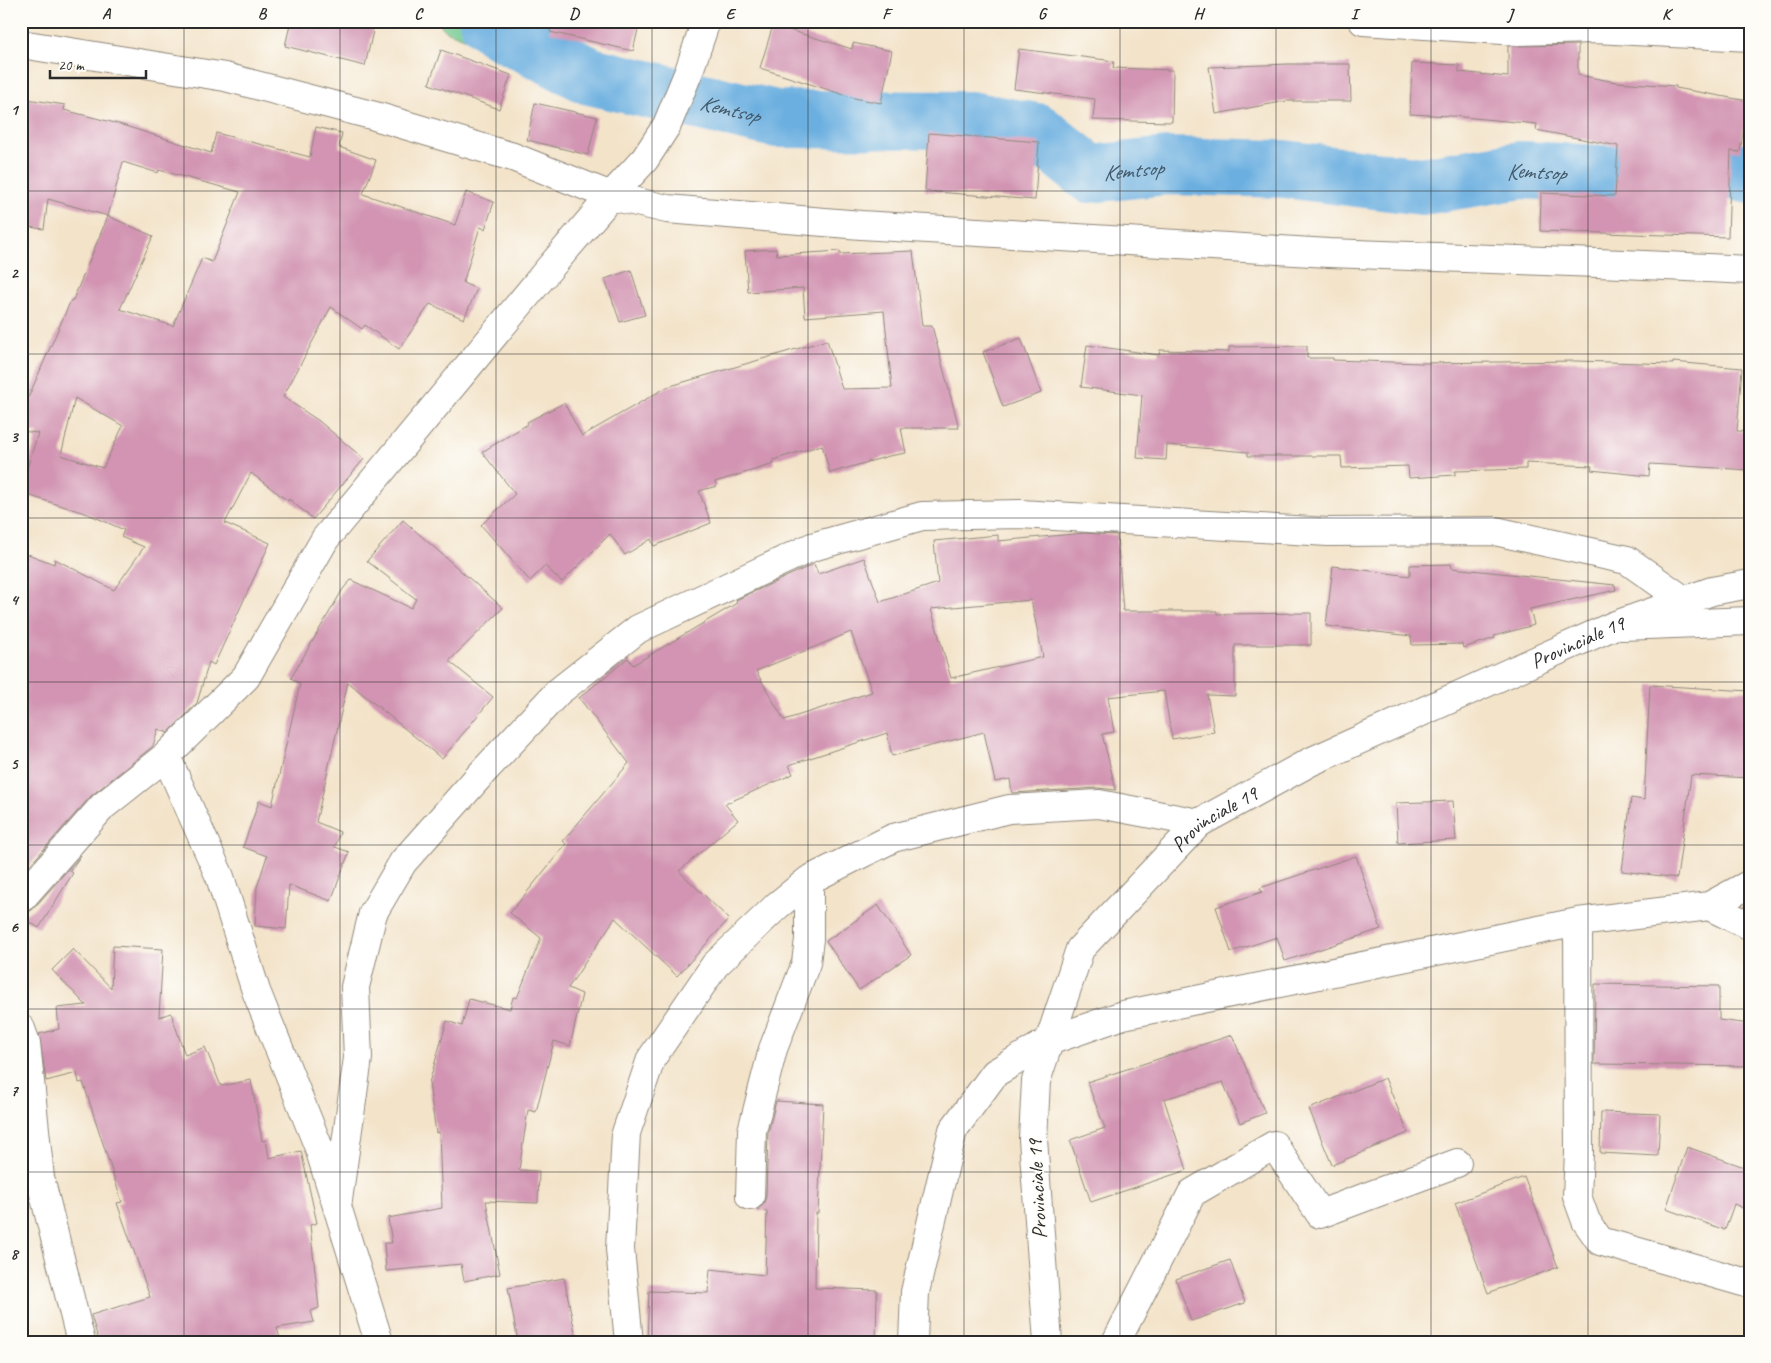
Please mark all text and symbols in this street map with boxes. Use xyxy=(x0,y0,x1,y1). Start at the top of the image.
text: A xyxy=(102,4,112,24)
text: B xyxy=(258,4,268,24)
text: C xyxy=(414,4,424,24)
text: D xyxy=(569,4,580,24)
text: E xyxy=(726,4,737,24)
text: F xyxy=(882,4,893,24)
text: G xyxy=(1038,4,1048,24)
text: H xyxy=(1193,4,1205,24)
text: I xyxy=(1351,4,1361,24)
text: J xyxy=(1506,4,1515,24)
text: K xyxy=(1662,4,1674,24)
scale bar xyxy=(50,48,146,80)
text: 20 m xyxy=(58,56,85,75)
water label: Kemtsop xyxy=(697,89,765,130)
text: 1 xyxy=(10,100,19,120)
water label: Kemtsop xyxy=(1102,153,1167,188)
water label: Kemtsop xyxy=(1503,156,1569,187)
text: 2 xyxy=(10,263,19,283)
text: 3 xyxy=(10,427,19,447)
text: 4 xyxy=(10,590,19,610)
street label: Provinciale 19 xyxy=(1527,610,1629,674)
text: 5 xyxy=(11,754,20,774)
street label: Provinciale 19 xyxy=(1165,780,1264,857)
text: 6 xyxy=(10,917,19,937)
text: 7 xyxy=(10,1081,19,1101)
street label: Provinciale 19 xyxy=(1021,1137,1053,1240)
text: 8 xyxy=(10,1244,19,1264)

